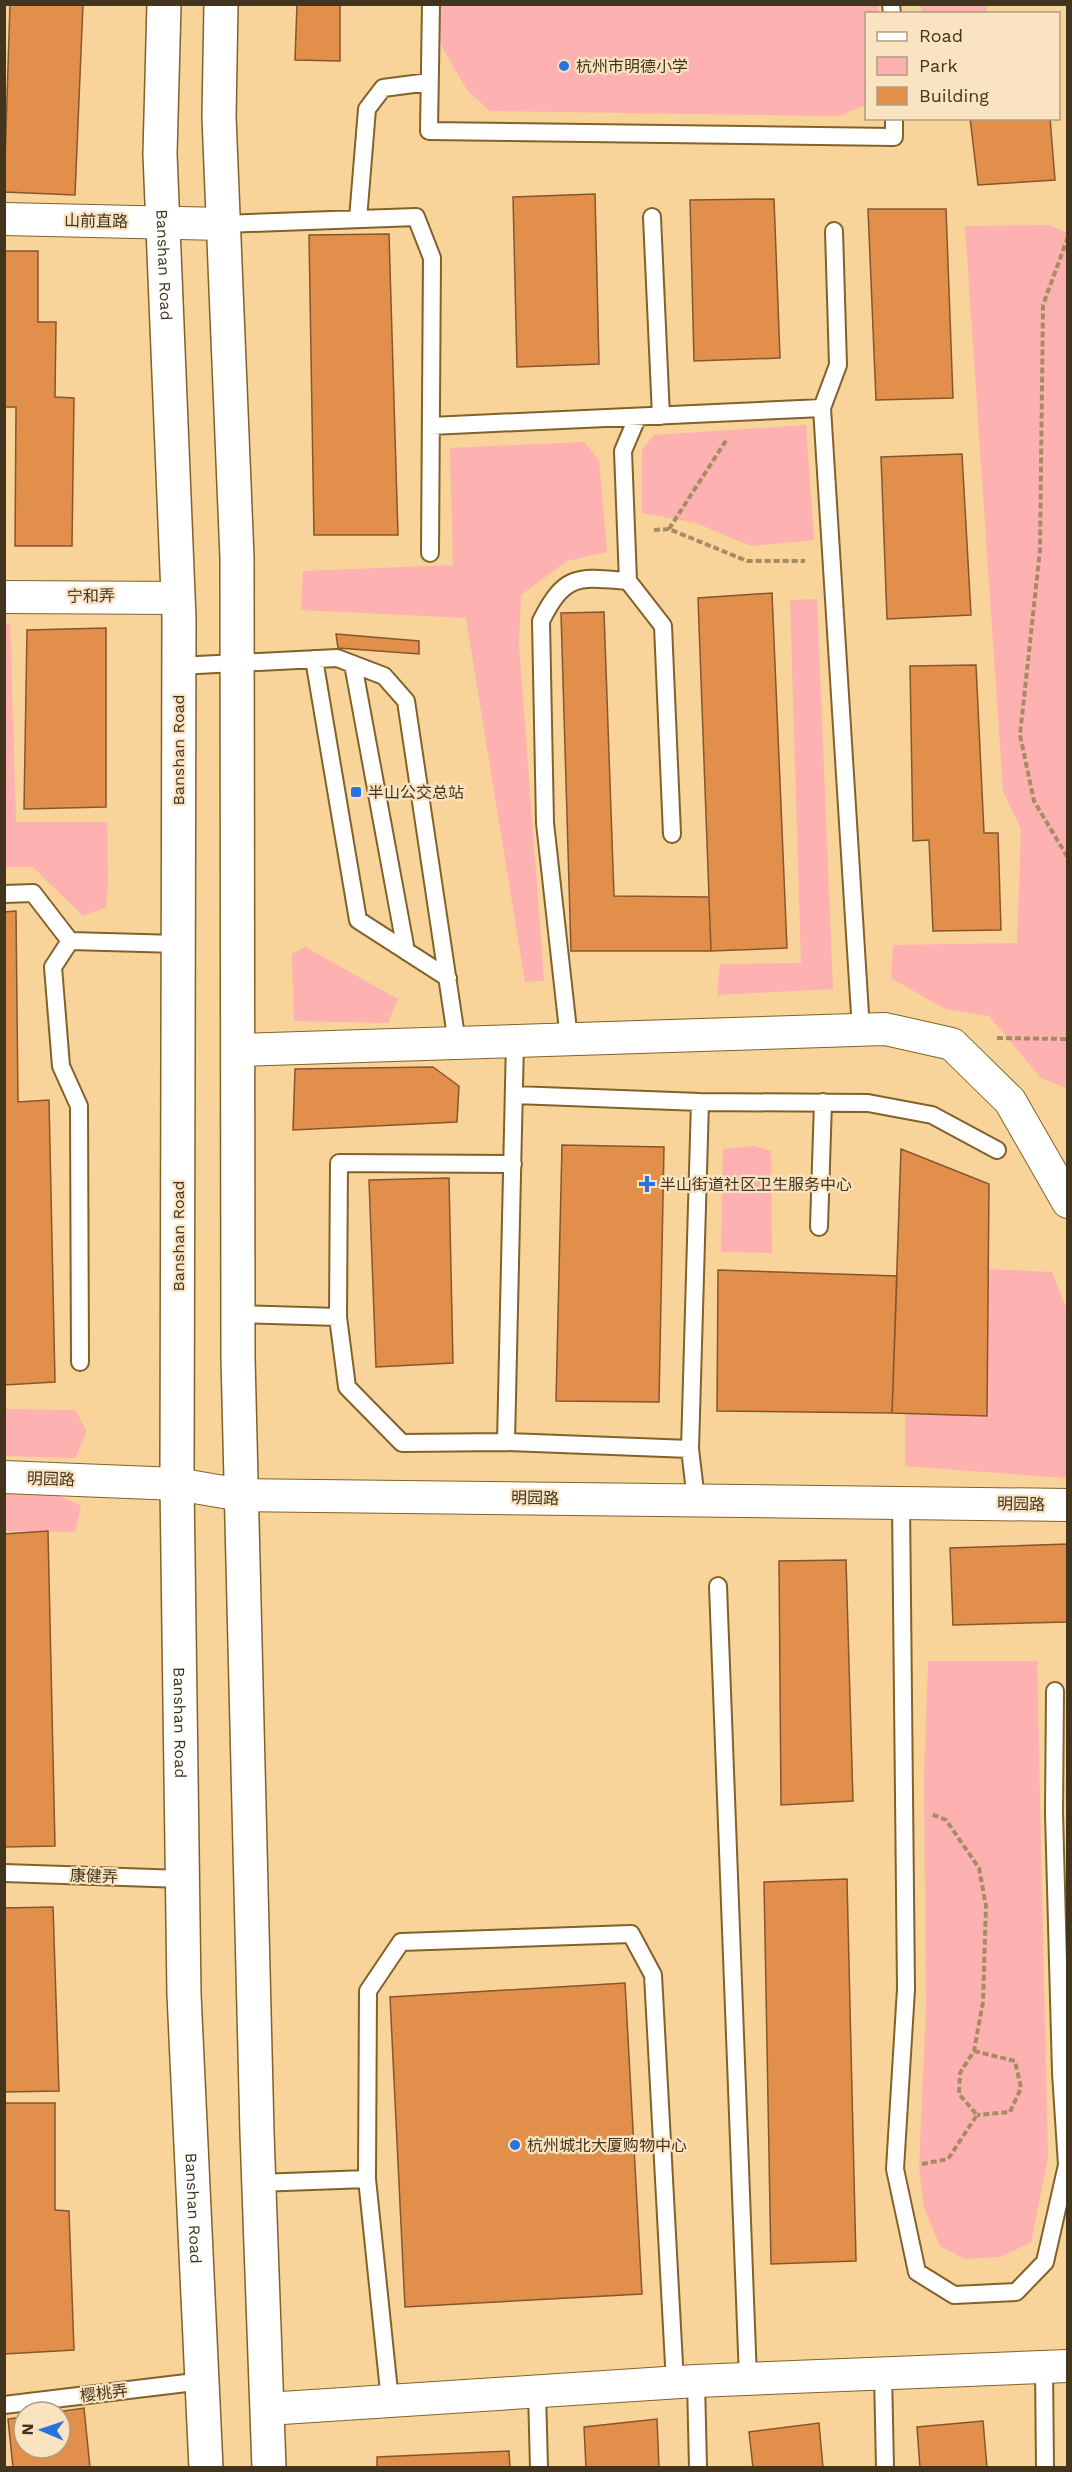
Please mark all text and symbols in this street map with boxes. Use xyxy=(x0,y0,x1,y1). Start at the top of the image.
legend xyxy=(865,12,1060,120)
text: Road xyxy=(919,25,963,46)
text: Park xyxy=(919,55,958,76)
place label: 杭州市明德小学 xyxy=(576,57,688,76)
marker: 杭州市明德小学 xyxy=(557,59,571,73)
text: Building xyxy=(919,85,989,106)
street label: Banshan Road xyxy=(153,209,176,321)
street label: 山前直路 xyxy=(64,211,128,231)
street label: 宁和弄 xyxy=(67,586,115,606)
street label: Banshan Road xyxy=(169,694,188,806)
place label: 半山公交总站 xyxy=(368,783,464,802)
marker: 半山公交总站 xyxy=(349,785,363,799)
marker: 半山街道社区卫生服务中心 xyxy=(638,1175,656,1193)
place label: 半山街道社区卫生服务中心 xyxy=(660,1175,852,1194)
street label: Banshan Road xyxy=(169,1180,188,1292)
street label: 明园路 xyxy=(27,1469,75,1489)
street label: 明园路 xyxy=(511,1488,559,1508)
street label: 明园路 xyxy=(997,1494,1045,1514)
street label: Banshan Road xyxy=(170,1667,191,1778)
street label: 康健弄 xyxy=(70,1866,118,1886)
place label: 杭州城北大厦购物中心 xyxy=(527,2136,687,2155)
marker: 杭州城北大厦购物中心 xyxy=(508,2138,522,2152)
street label: Banshan Road xyxy=(182,2152,206,2264)
street label: 樱桃弄 xyxy=(79,2381,129,2405)
north arrow xyxy=(12,2400,72,2460)
text: N xyxy=(18,2423,37,2436)

